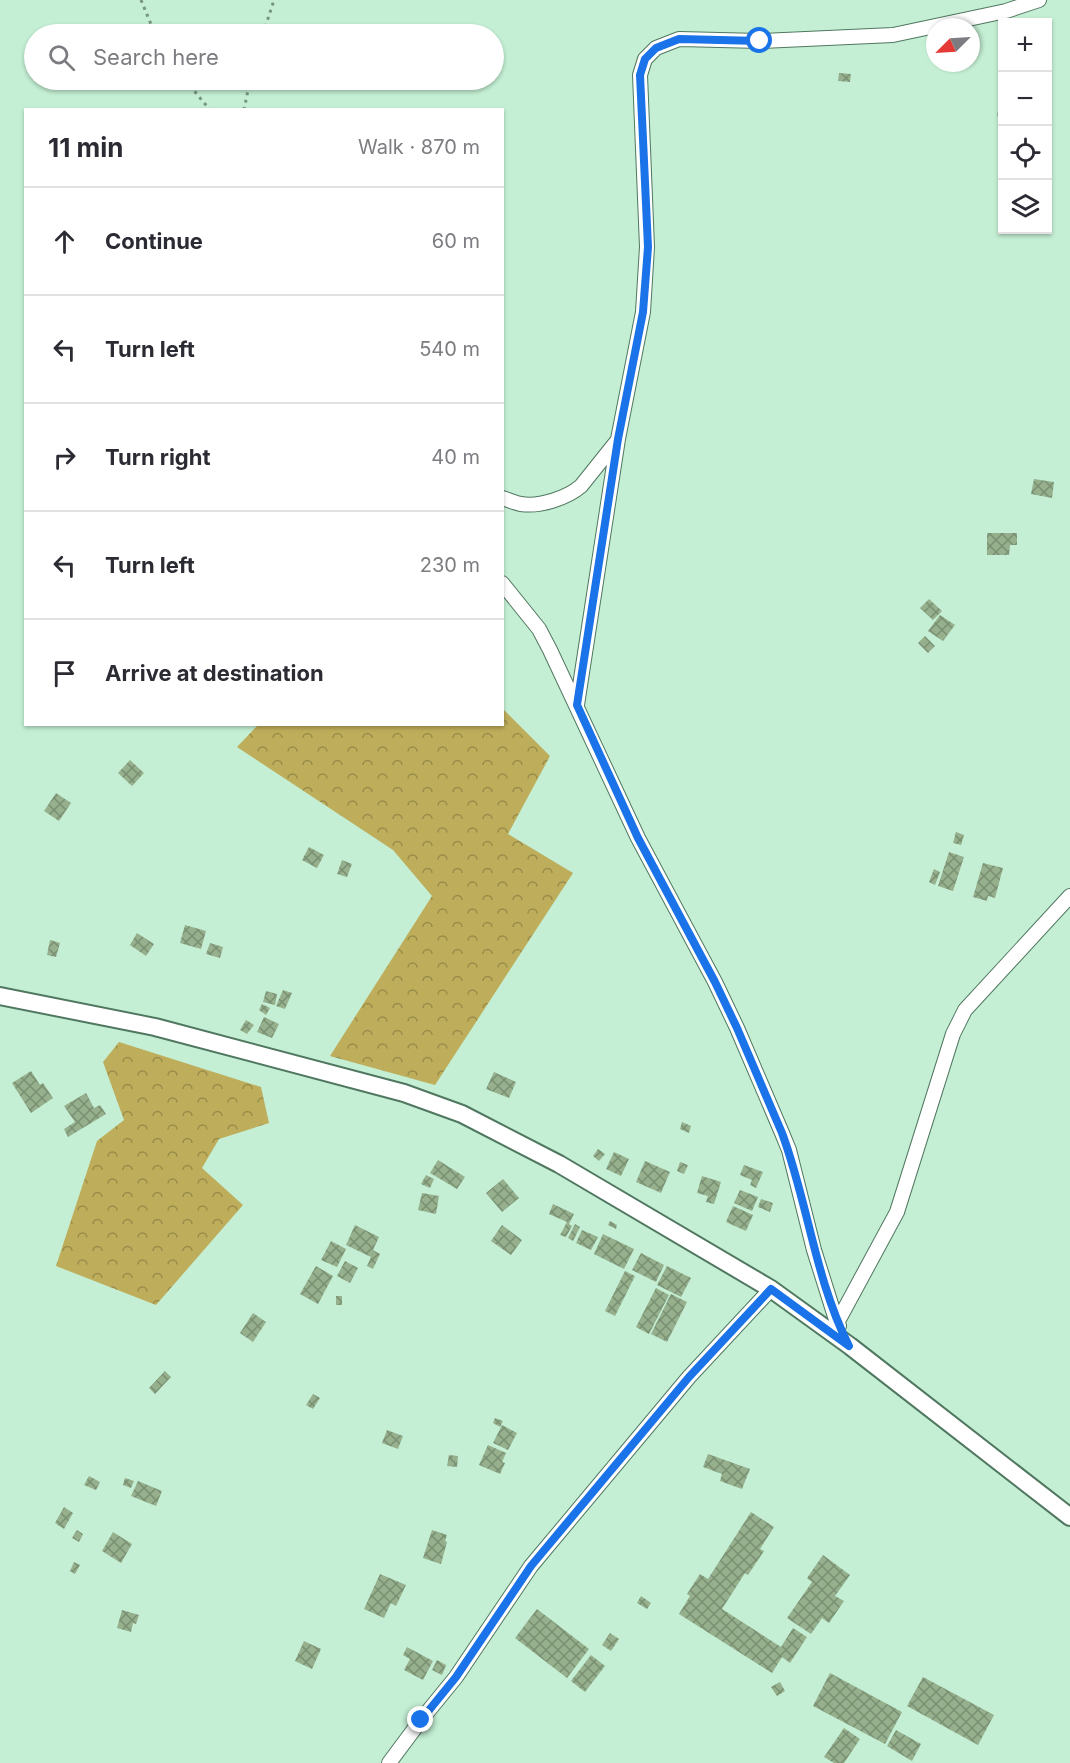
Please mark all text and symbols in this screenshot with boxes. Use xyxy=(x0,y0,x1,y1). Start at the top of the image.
north arrow xyxy=(926,18,980,72)
map controls xyxy=(998,18,1052,234)
button: + xyxy=(998,18,1052,72)
search box xyxy=(24,24,504,90)
route start xyxy=(746,27,772,53)
icon: search xyxy=(45,41,78,74)
text: Search here xyxy=(93,44,219,70)
button: − xyxy=(998,72,1052,126)
button: locate xyxy=(998,126,1052,180)
text: 11 min xyxy=(48,132,124,163)
text: Walk · 870 m xyxy=(358,135,480,159)
button: layers xyxy=(998,180,1052,234)
icon: ahead xyxy=(48,225,81,258)
text: Continue xyxy=(105,228,203,254)
text: 60 m xyxy=(432,229,480,253)
icon: left xyxy=(48,333,81,366)
text: Turn left xyxy=(105,336,195,362)
text: 540 m xyxy=(419,337,480,361)
icon: right xyxy=(48,441,81,474)
text: Turn right xyxy=(105,444,211,470)
text: 40 m xyxy=(431,445,480,469)
icon: left xyxy=(48,549,81,582)
text: Turn left xyxy=(105,552,195,578)
text: 230 m xyxy=(420,553,480,577)
icon: arrive xyxy=(48,657,81,690)
text: Arrive at destination xyxy=(105,660,324,686)
route end xyxy=(407,1706,433,1732)

